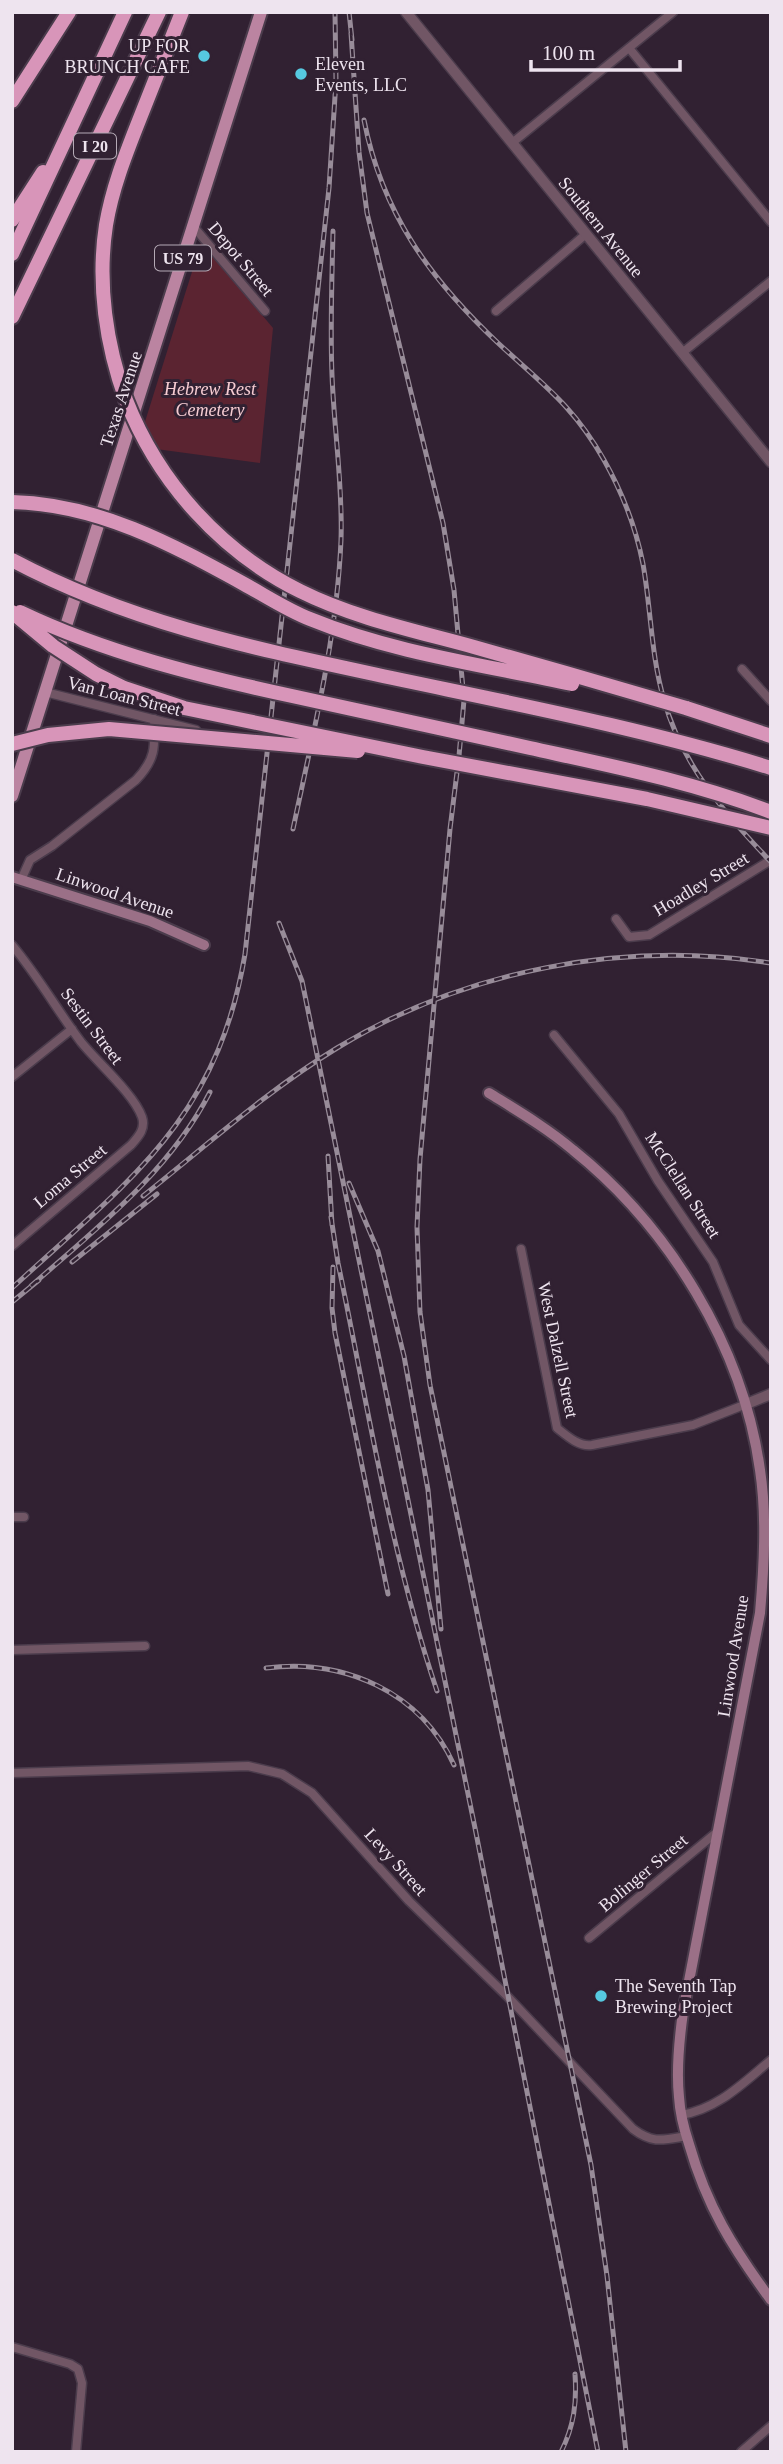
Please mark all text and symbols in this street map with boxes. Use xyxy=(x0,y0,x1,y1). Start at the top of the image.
scale bar xyxy=(531,28,680,72)
place label: UP FOR BRUNCH CAFE xyxy=(64,36,190,77)
text: 100 m xyxy=(542,41,595,65)
marker: UP FOR BRUNCH CAFE xyxy=(196,48,212,64)
place label: Eleven Events, LLC xyxy=(315,54,407,95)
marker: Eleven Events, LLC xyxy=(293,66,309,82)
road number: I 20 xyxy=(74,134,116,158)
street label: Southern Avenue xyxy=(554,173,648,281)
street label: Depot Street xyxy=(204,218,278,300)
road number: US 79 xyxy=(155,246,211,270)
street label: Texas Avenue xyxy=(96,348,146,450)
park label: Hebrew Rest Cemetery xyxy=(163,379,257,420)
street label: Van Loan Street xyxy=(65,672,183,720)
street label: Hoadley Street xyxy=(650,848,752,920)
street label: Linwood Avenue xyxy=(54,863,176,923)
street label: Sestin Street xyxy=(57,984,127,1068)
street label: McClellan Street xyxy=(641,1128,725,1242)
street label: Loma Street xyxy=(30,1140,110,1212)
street label: West Dalzell Street xyxy=(534,1280,582,1420)
street label: Linwood Avenue xyxy=(713,1594,753,1718)
street label: Levy Street xyxy=(361,1824,431,1900)
street label: Bolinger Street xyxy=(595,1830,691,1916)
place label: The Seventh Tap Brewing Project xyxy=(615,1976,736,2017)
marker: The Seventh Tap Brewing Project xyxy=(593,1988,609,2004)

